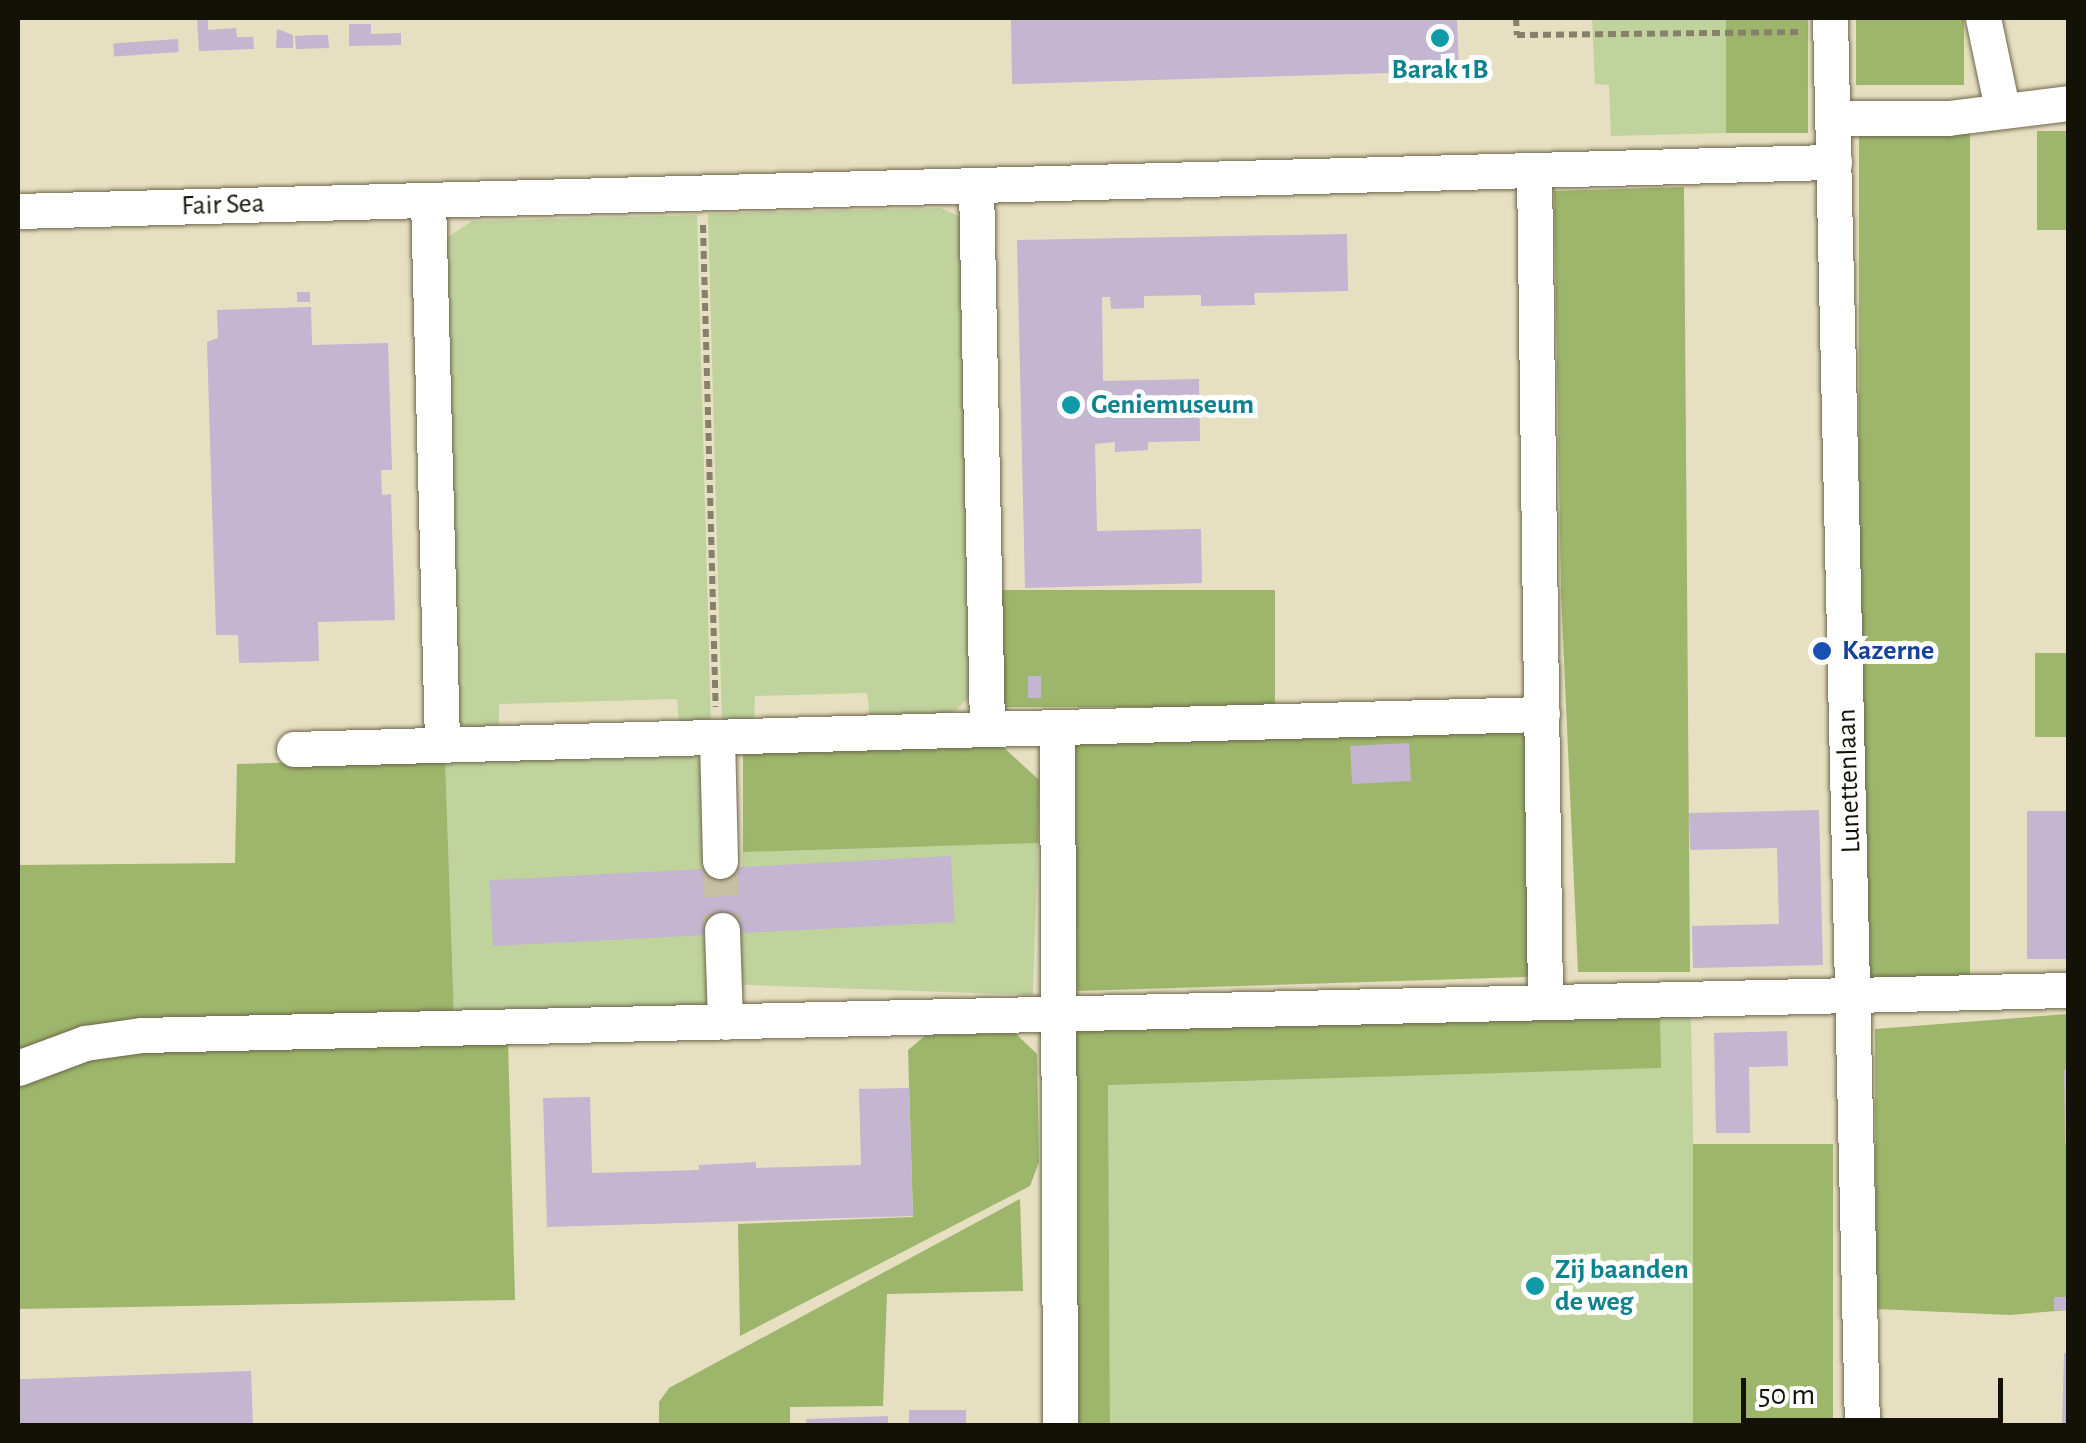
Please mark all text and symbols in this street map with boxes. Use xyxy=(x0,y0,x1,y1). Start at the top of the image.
marker: Barak 1B xyxy=(1429,27,1451,49)
place label: Barak 1B xyxy=(1392,53,1488,87)
street label: Fair Sea xyxy=(181,187,265,223)
place label: Geniemuseum xyxy=(1091,388,1254,422)
marker: Geniemuseum xyxy=(1060,394,1082,416)
place label: Kazerne xyxy=(1842,634,1934,668)
marker: Kazerne xyxy=(1811,640,1833,662)
street label: Lunettenlaan xyxy=(1830,708,1868,854)
place label: Zij baanden de weg xyxy=(1555,1253,1689,1319)
marker: Zij baanden de weg xyxy=(1524,1275,1546,1297)
scale bar xyxy=(1746,1358,2008,1420)
text: 50 m xyxy=(1758,1380,1815,1410)

